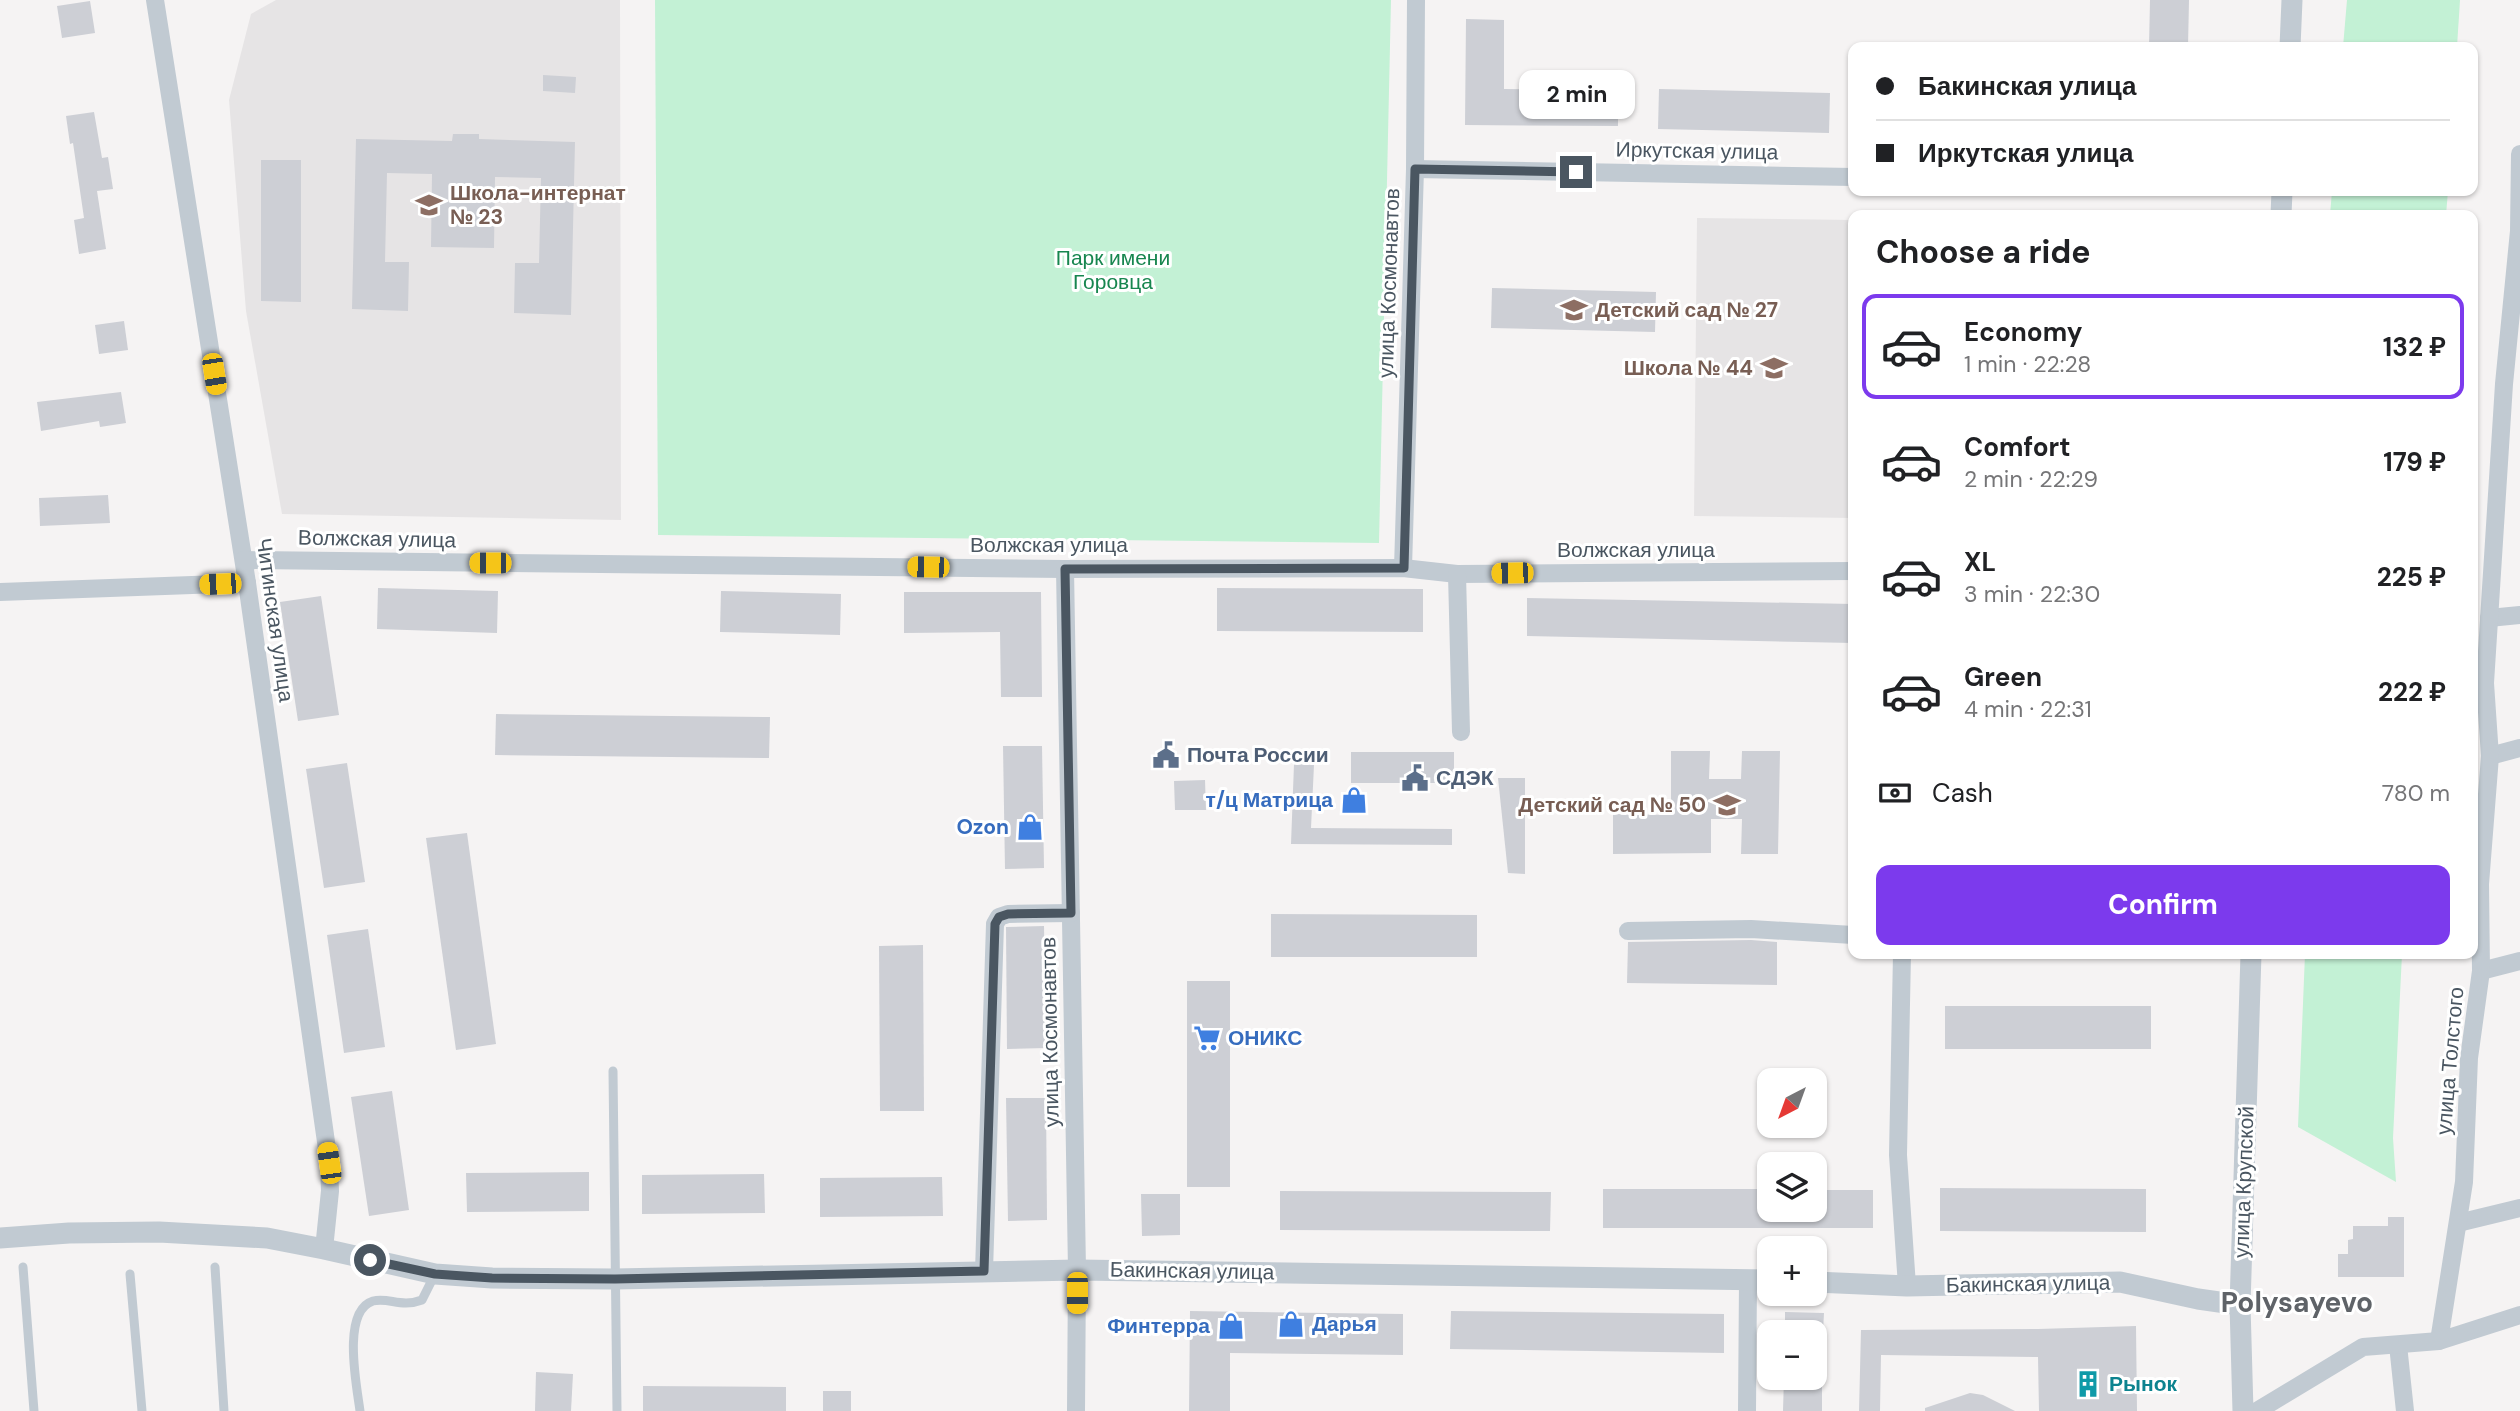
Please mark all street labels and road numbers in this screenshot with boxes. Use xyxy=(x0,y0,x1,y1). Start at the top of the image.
street label: Иркутская улица xyxy=(1615,136,1779,166)
street label: улица Космонавтов xyxy=(1372,188,1406,378)
street label: Волжская улица xyxy=(298,524,457,554)
street label: Волжская улица xyxy=(970,531,1128,559)
street label: Читинская улица xyxy=(250,536,300,704)
street label: Волжская улица xyxy=(1557,536,1715,564)
street label: улица Космонавтов xyxy=(1034,937,1066,1127)
street label: улица Толстого xyxy=(2430,986,2470,1136)
street label: улица Крупской xyxy=(2227,1105,2261,1259)
street label: Бакинская улица xyxy=(1110,1256,1275,1286)
street label: Бакинская улица xyxy=(1946,1269,2111,1299)

